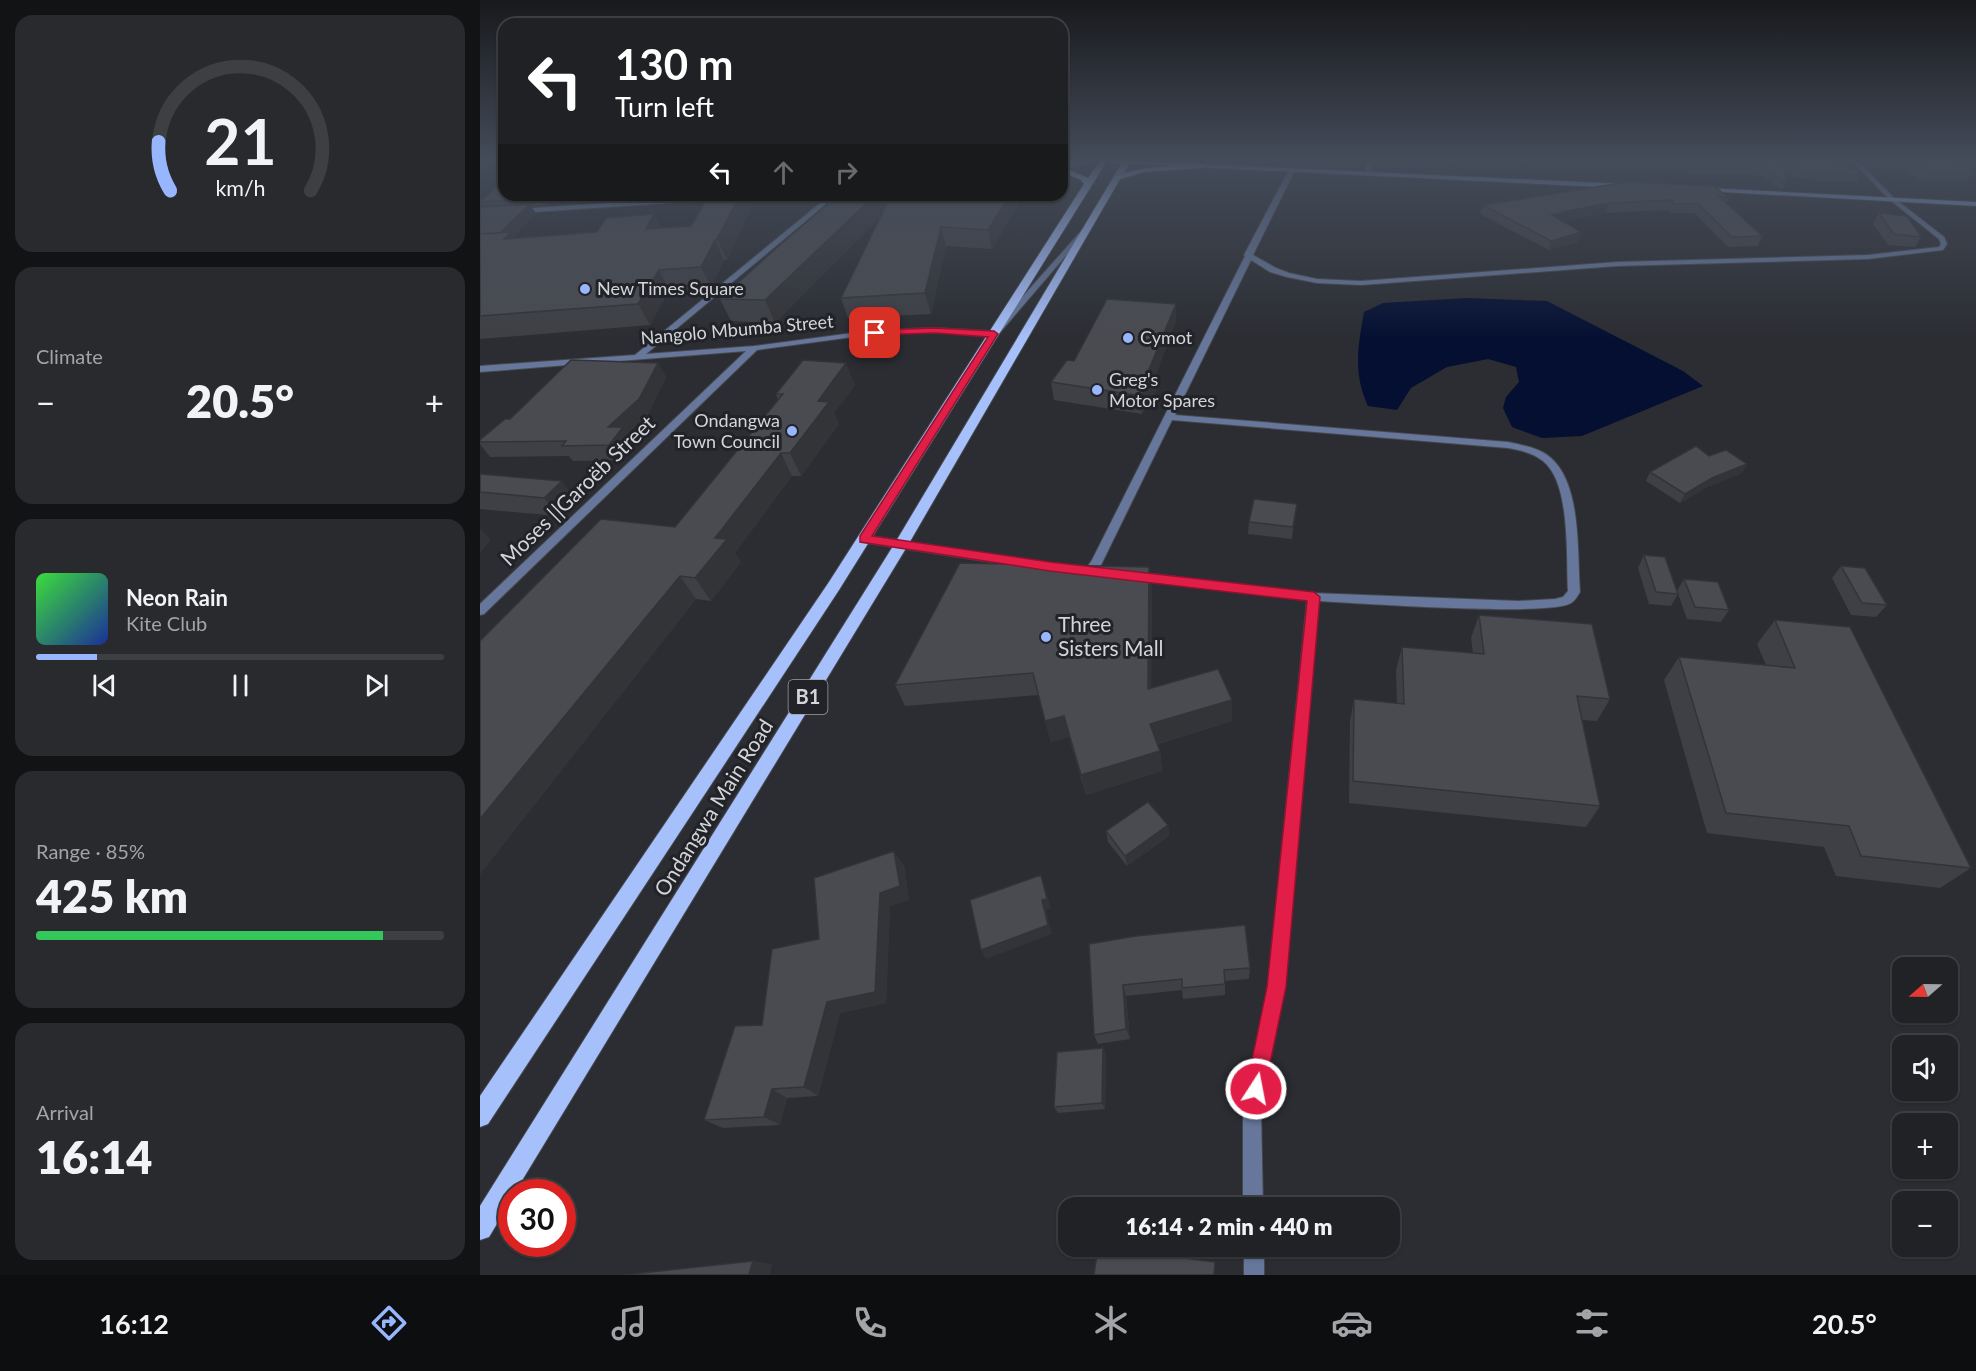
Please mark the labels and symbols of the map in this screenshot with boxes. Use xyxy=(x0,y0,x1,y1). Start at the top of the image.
place label: New Times Square xyxy=(597,277,744,299)
marker: New Times Square xyxy=(578,282,592,296)
pin xyxy=(849,307,900,358)
street label: Nangolo Mbumba Street xyxy=(640,310,835,348)
place label: Cymot xyxy=(1140,326,1193,348)
marker: Cymot xyxy=(1121,331,1135,345)
place label: Greg's Motor Spares xyxy=(1109,368,1215,411)
marker: Greg's Motor Spares xyxy=(1090,383,1104,397)
street label: Moses ǁGaroëb Street xyxy=(495,409,660,570)
place label: Ondangwa Town Council xyxy=(673,409,780,452)
marker: Ondangwa Town Council xyxy=(785,424,799,438)
place label: Three Sisters Mall xyxy=(1058,611,1164,660)
marker: Three Sisters Mall xyxy=(1039,630,1053,644)
road number: B1 xyxy=(788,680,828,714)
street label: Ondangwa Main Road xyxy=(648,714,777,900)
north arrow xyxy=(1892,957,1958,1023)
position arrow xyxy=(1224,1057,1288,1121)
speed limit sign: 30 xyxy=(498,1179,576,1257)

